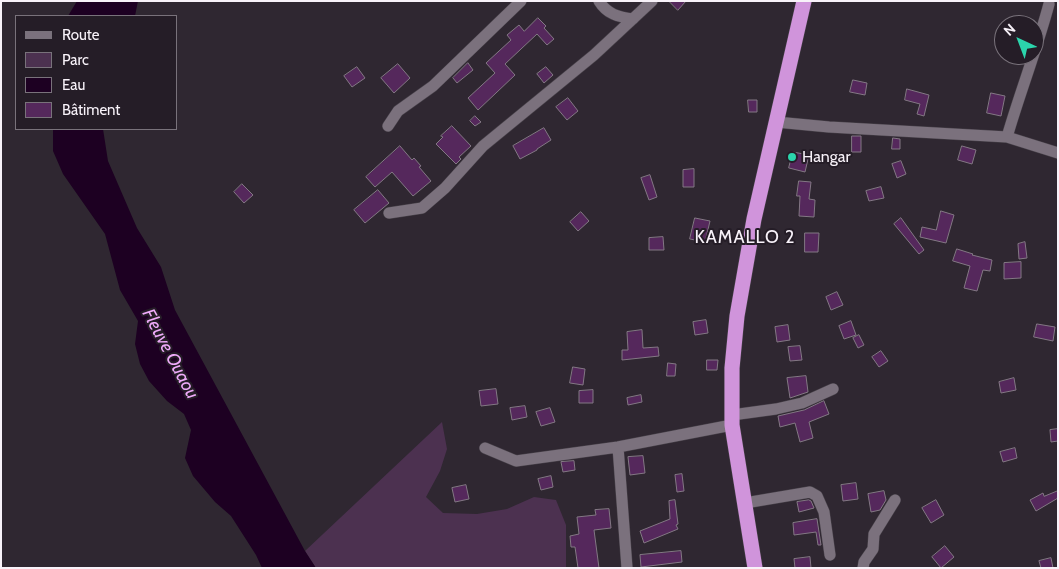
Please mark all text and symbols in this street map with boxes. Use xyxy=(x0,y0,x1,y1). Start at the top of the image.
legend xyxy=(15,15,178,130)
north arrow xyxy=(994,15,1044,65)
text: N xyxy=(1000,20,1019,40)
text: Route xyxy=(62,26,100,44)
text: Parc xyxy=(62,51,89,69)
text: Eau xyxy=(62,76,85,94)
text: Bâtiment xyxy=(62,101,120,119)
place label: Hangar xyxy=(802,147,850,167)
marker: Hangar xyxy=(786,151,798,163)
district label: KAMALLO 2 xyxy=(693,227,797,249)
water label: Fleuve Ouaou xyxy=(137,305,203,403)

